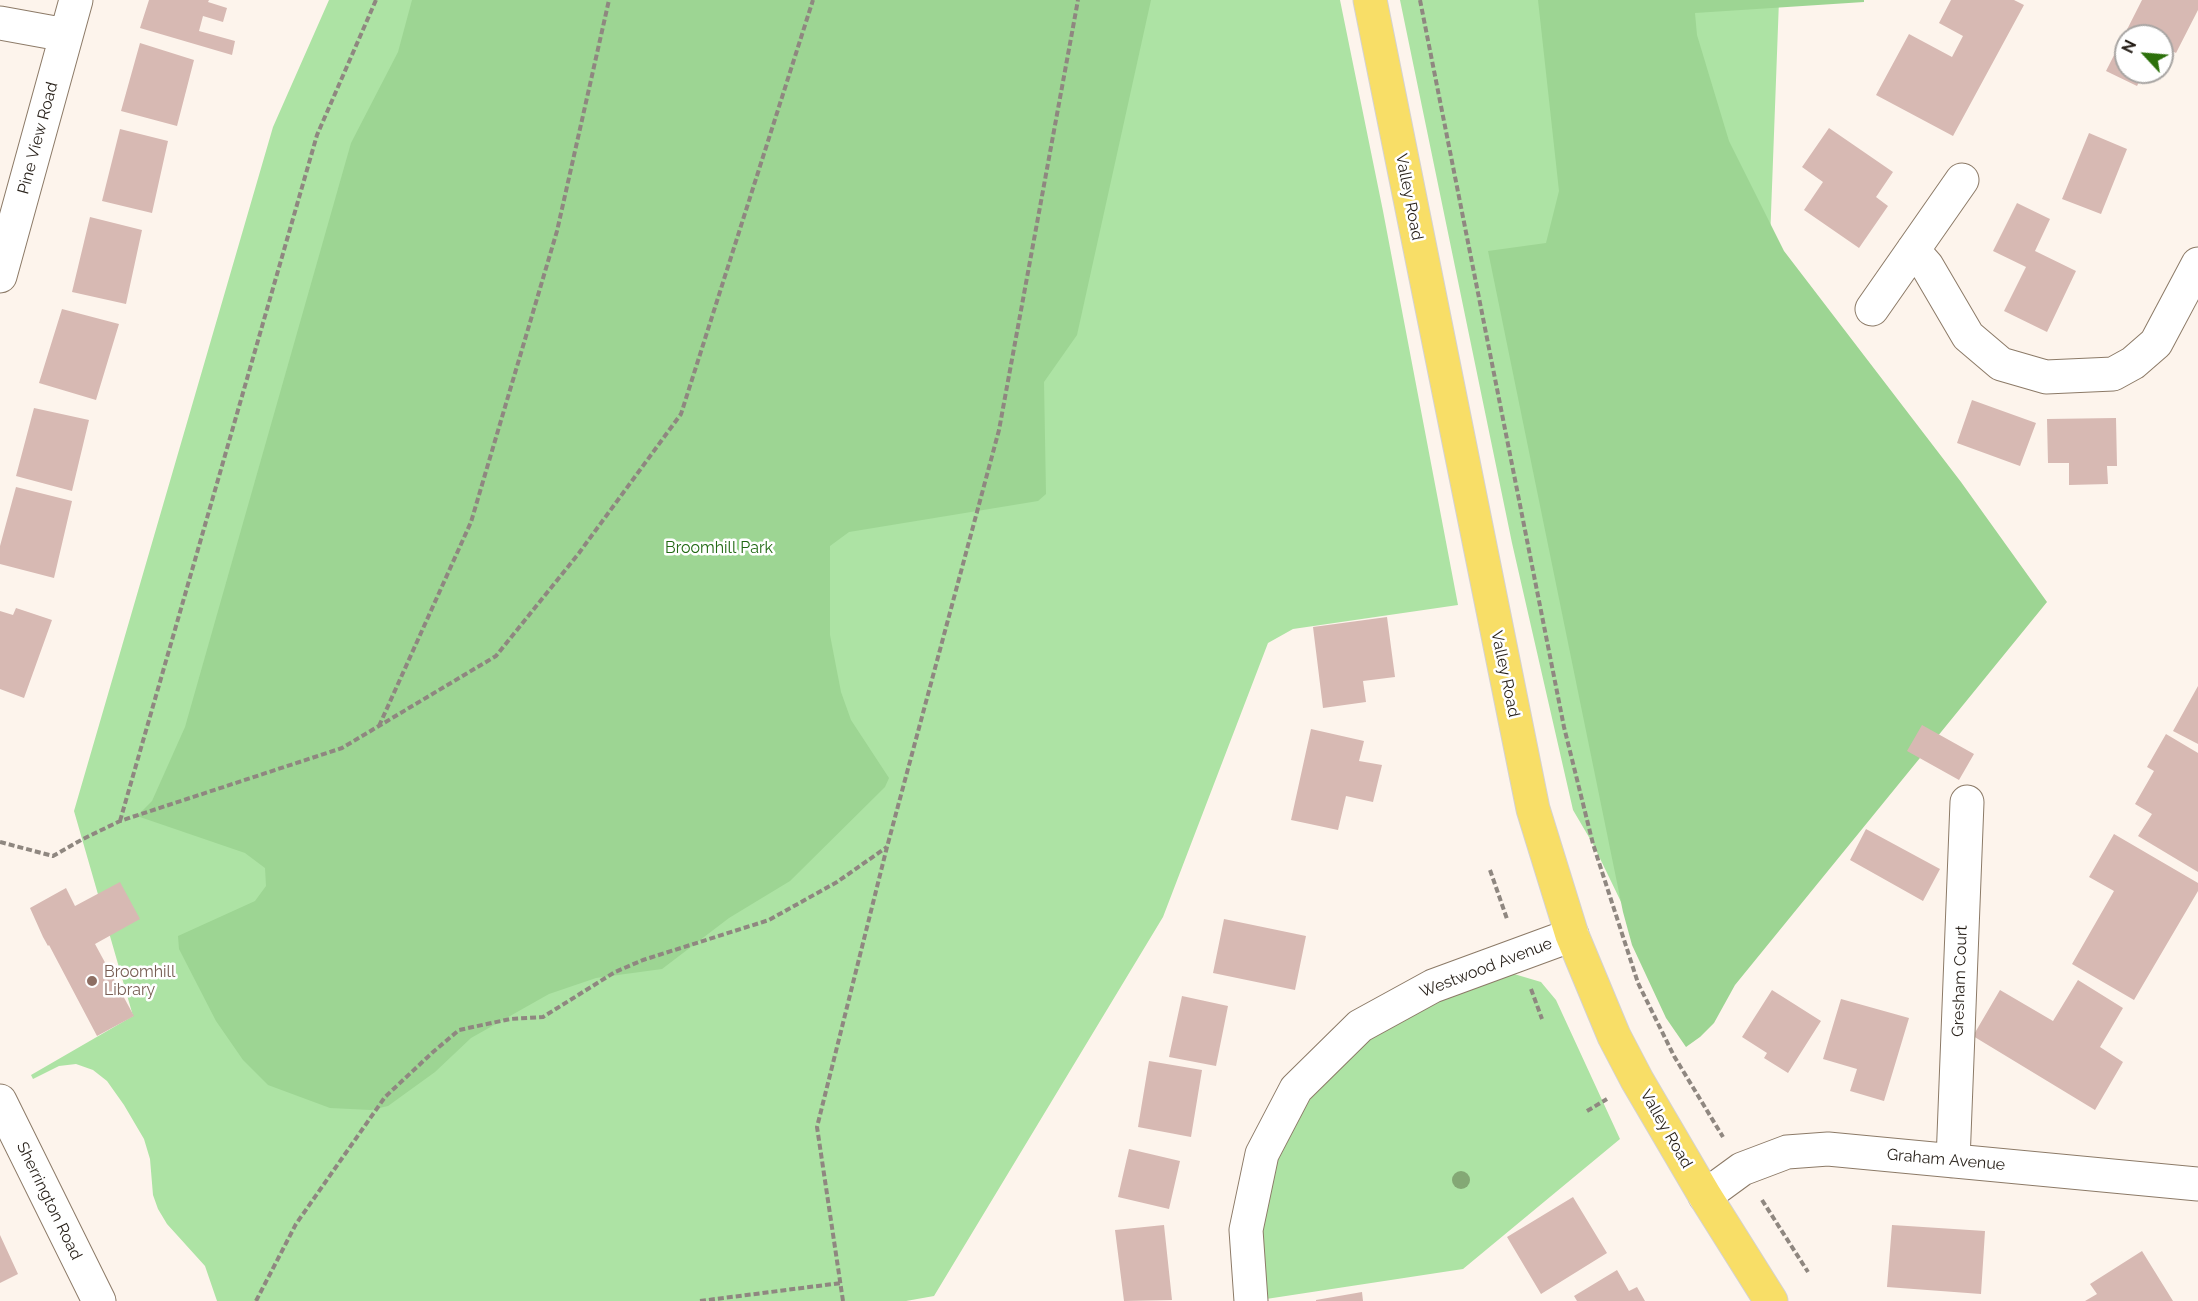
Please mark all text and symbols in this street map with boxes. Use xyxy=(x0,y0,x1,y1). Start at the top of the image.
north arrow xyxy=(2114,24,2174,84)
text: N xyxy=(2118,37,2140,56)
street label: Pine View Road xyxy=(14,80,62,196)
street label: Valley Road xyxy=(1391,152,1427,242)
park label: Broomhill Park xyxy=(665,538,773,558)
street label: Valley Road xyxy=(1486,629,1524,719)
street label: Gresham Court xyxy=(1948,925,1972,1037)
street label: Westwood Avenue xyxy=(1417,934,1555,1002)
place label: Broomhill Library xyxy=(104,962,175,1000)
marker: Broomhill Library xyxy=(85,974,99,988)
street label: Valley Road xyxy=(1636,1086,1696,1172)
street label: Sherrington Road xyxy=(12,1139,86,1263)
street label: Graham Avenue xyxy=(1886,1145,2006,1175)

